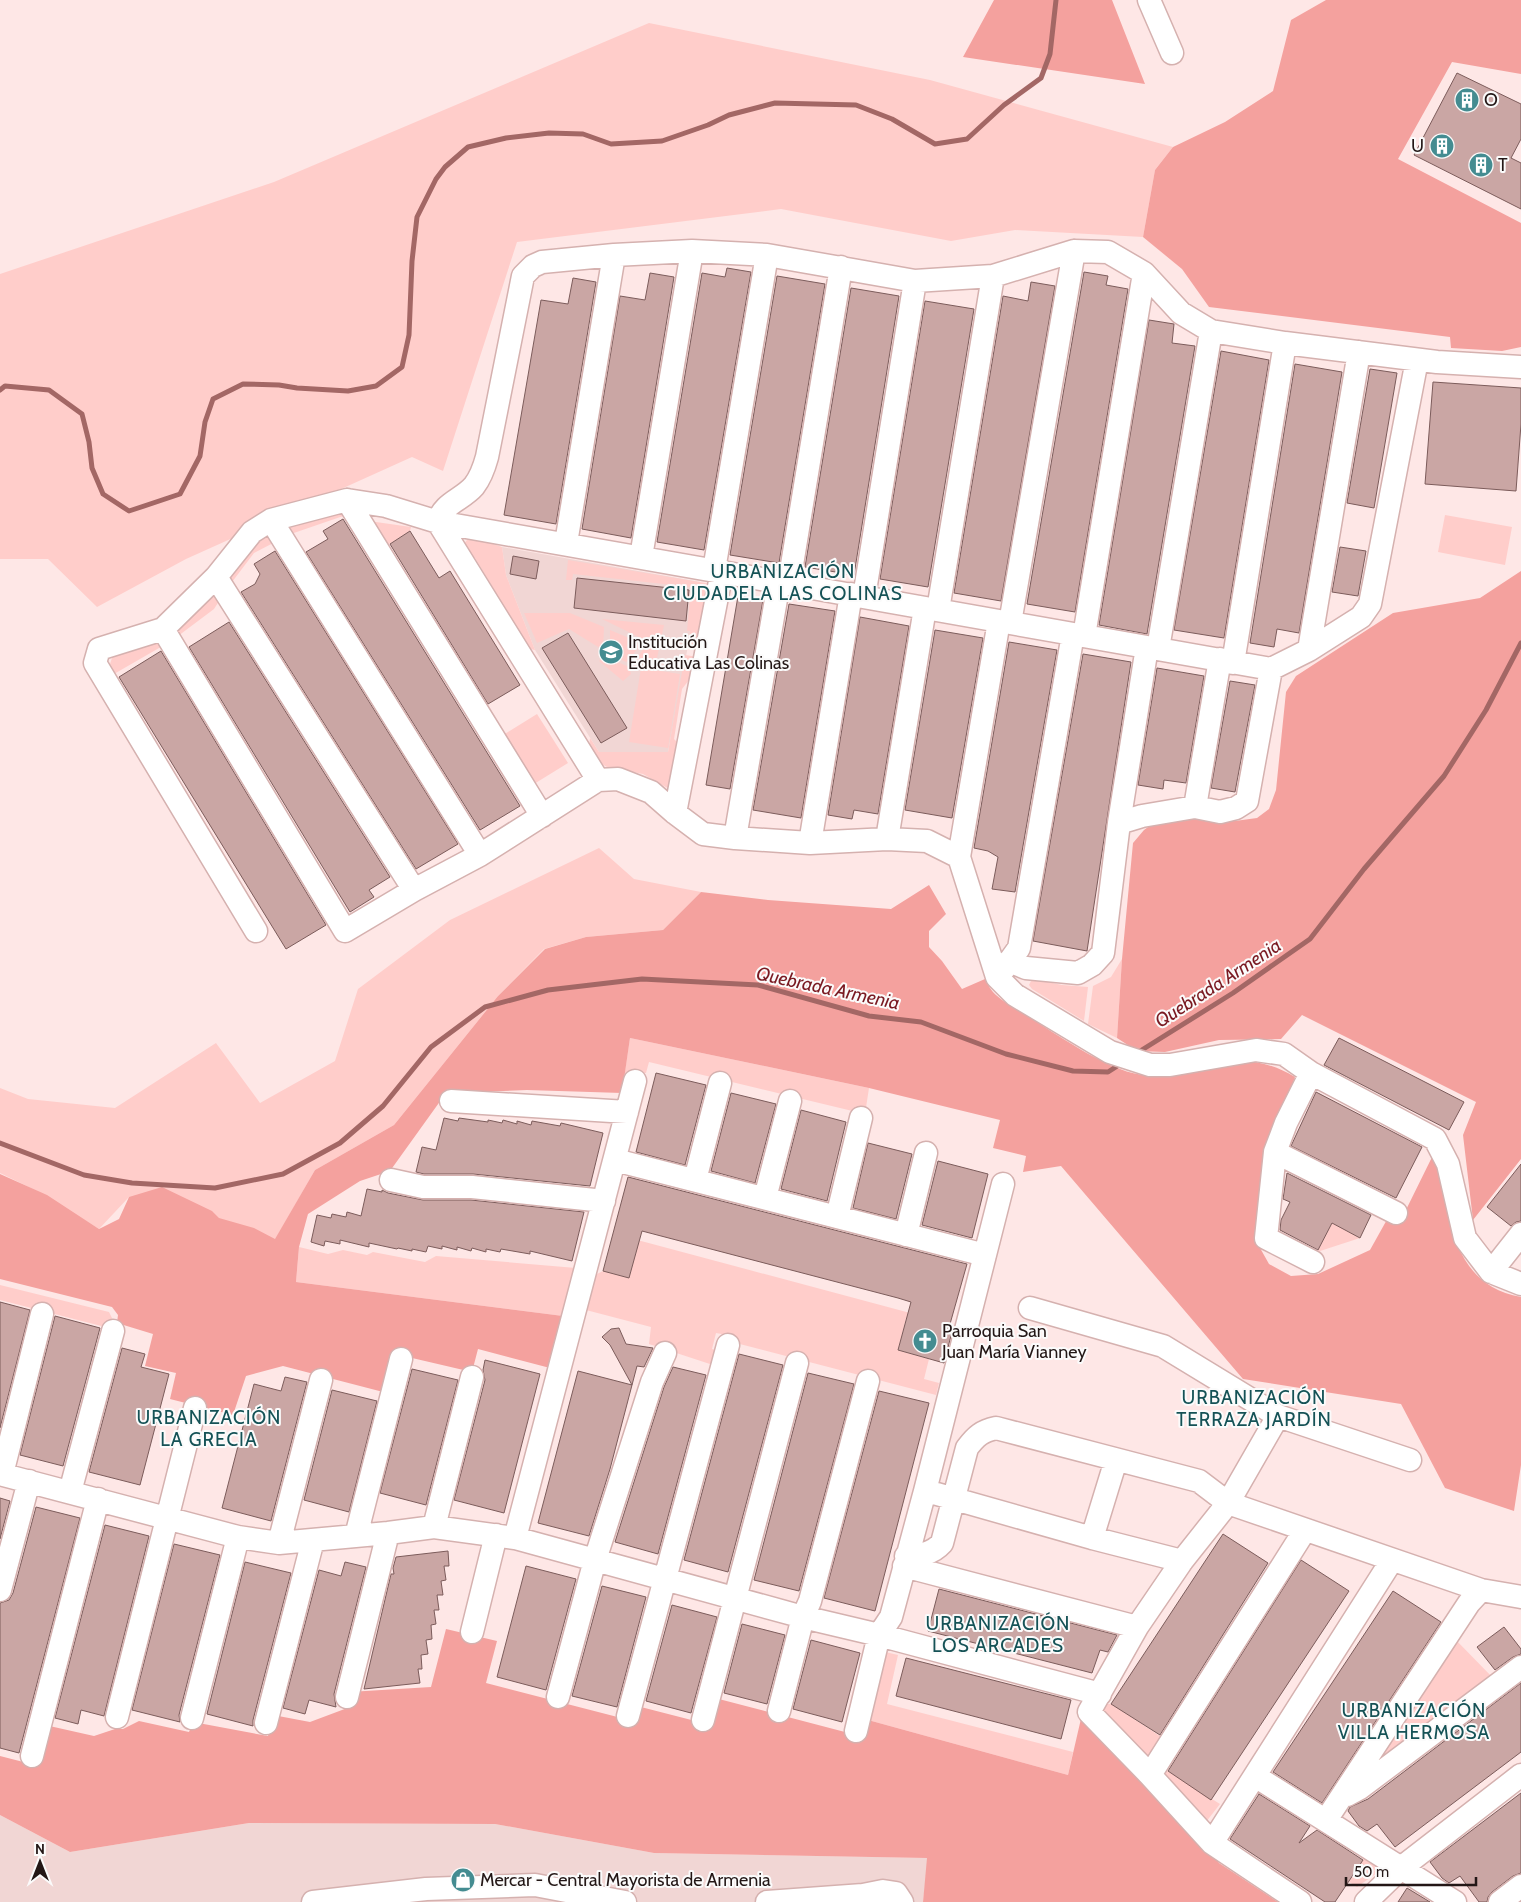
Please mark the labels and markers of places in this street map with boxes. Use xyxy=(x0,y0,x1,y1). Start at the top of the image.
building icon: O xyxy=(1454,87,1480,113)
place label: O xyxy=(1484,89,1498,111)
building icon: U xyxy=(1429,133,1455,159)
place label: U xyxy=(1411,135,1424,157)
building icon: T xyxy=(1468,152,1494,178)
place label: T xyxy=(1498,154,1508,176)
place label: Institución Educativa Las Colinas xyxy=(628,631,789,674)
school or university icon: Institución Educativa Las Colinas xyxy=(598,639,624,665)
place label: Parroquia San Juan María Vianney xyxy=(941,1320,1087,1363)
church icon: Parroquia San Juan María Vianney xyxy=(912,1328,938,1354)
shop icon: Mercar - Central Mayorista de Armenia xyxy=(450,1867,476,1893)
place label: Mercar - Central Mayorista de Armenia xyxy=(480,1869,771,1891)

